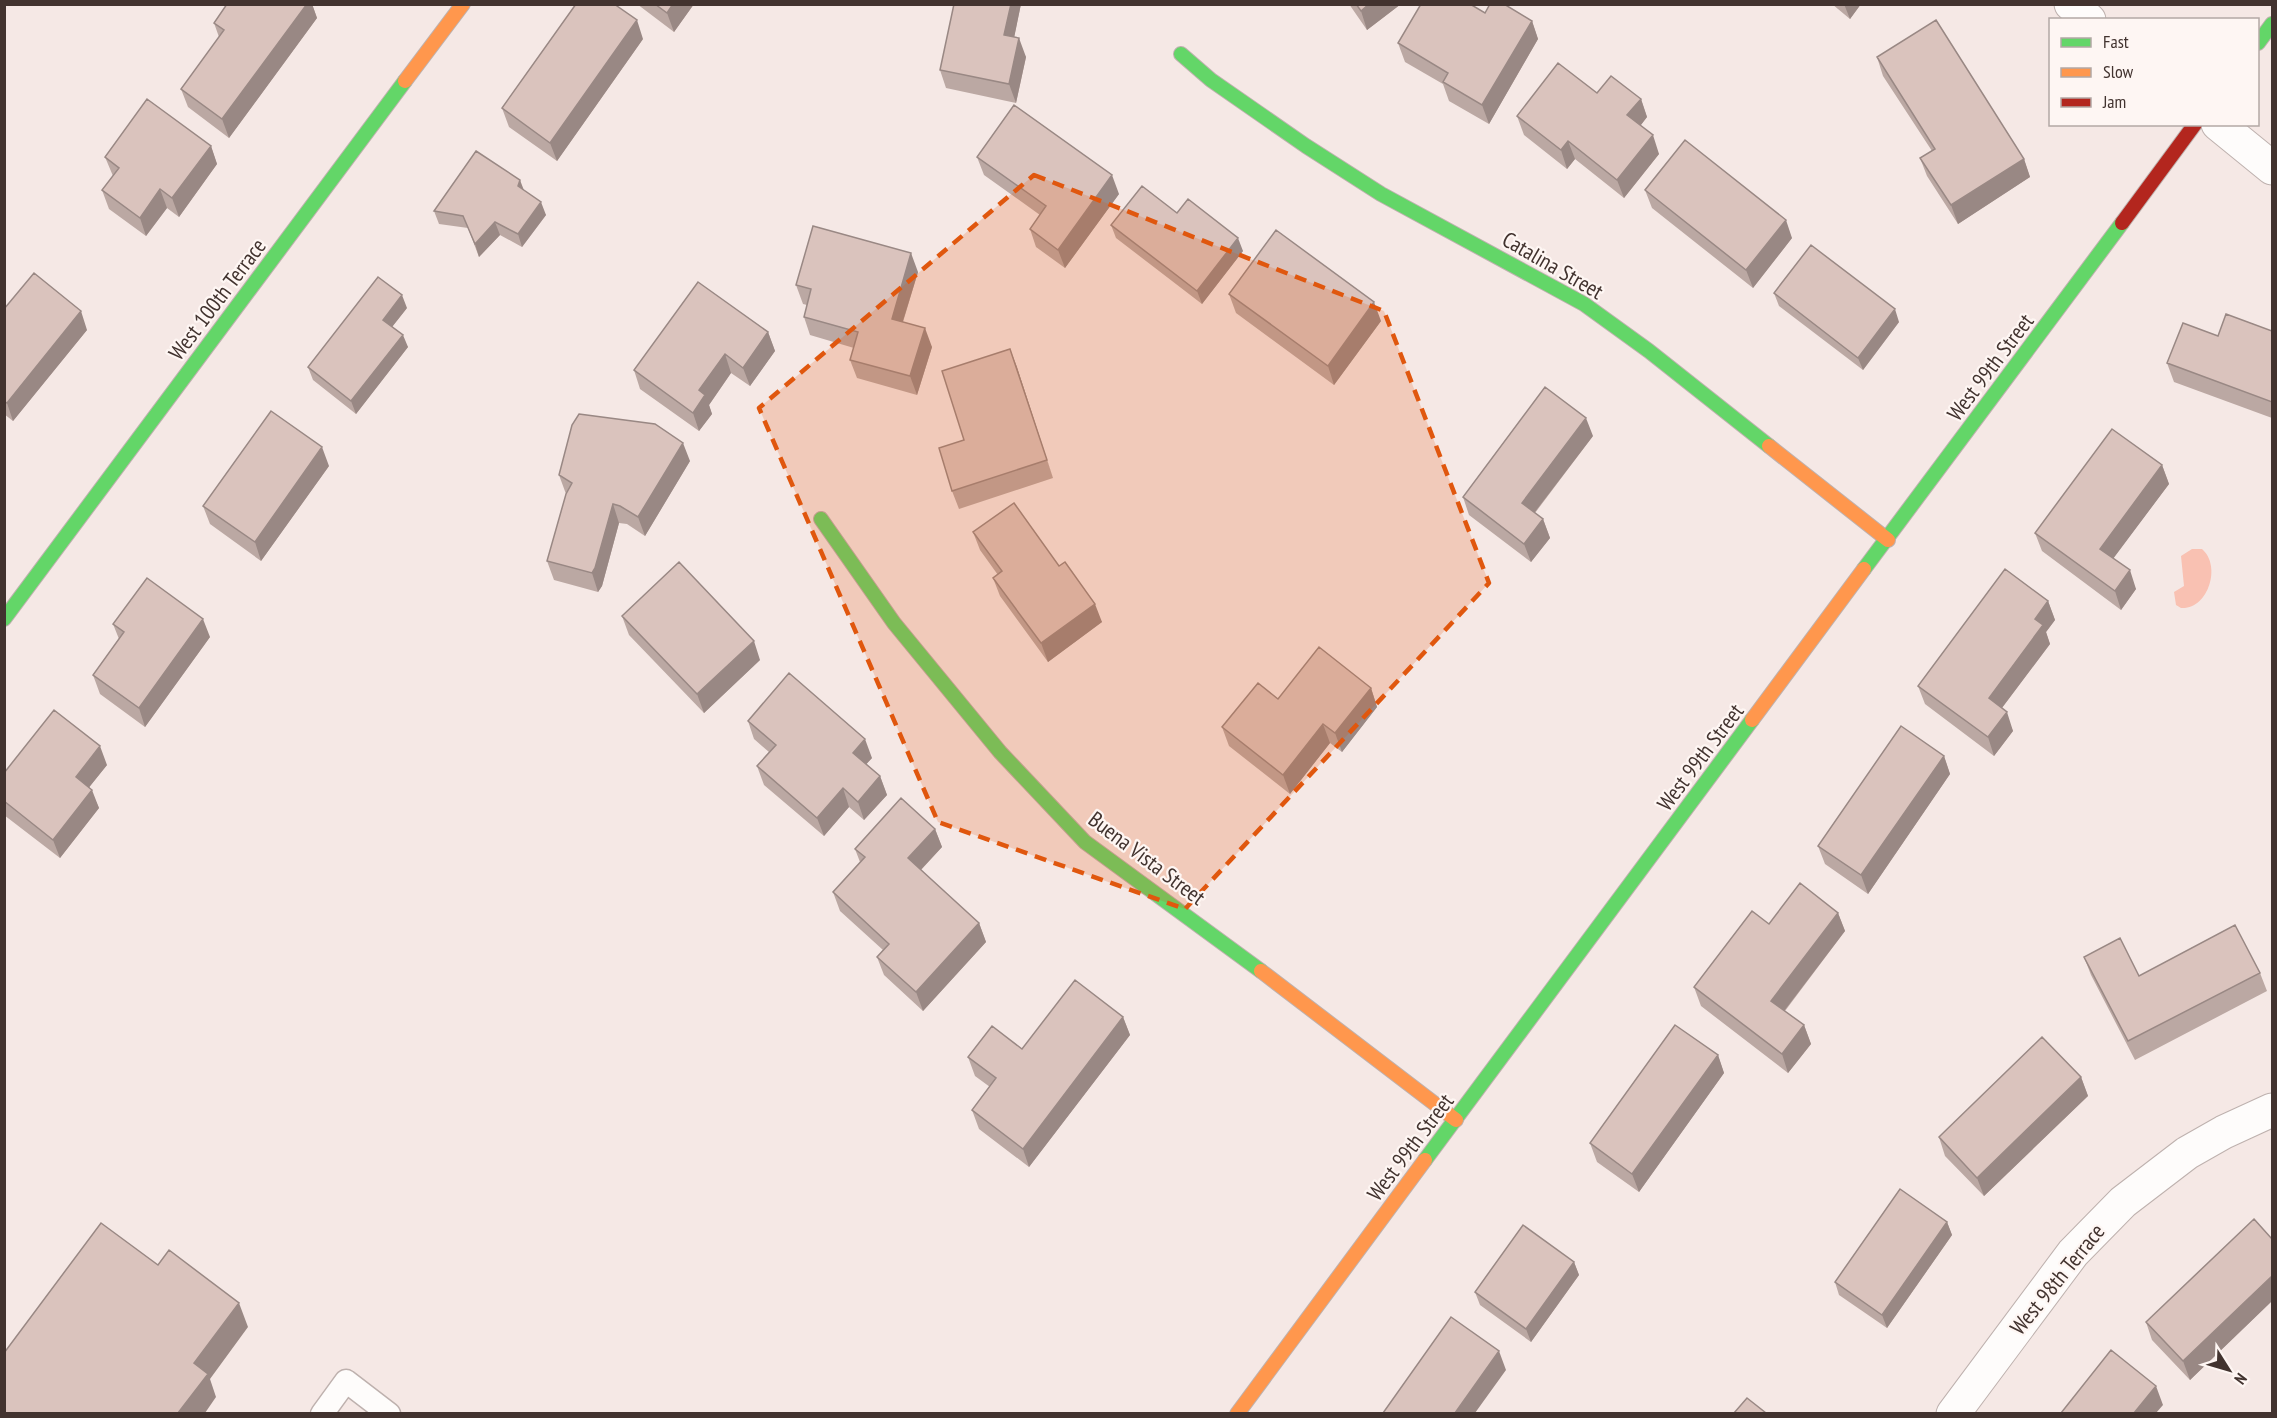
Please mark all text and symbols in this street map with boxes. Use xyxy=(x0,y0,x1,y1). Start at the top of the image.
legend xyxy=(2049,18,2259,126)
text: Fast xyxy=(2103,30,2129,53)
text: Slow xyxy=(2103,60,2134,83)
text: Jam xyxy=(2102,90,2126,113)
street label: Catalina Street xyxy=(1497,225,1609,305)
street label: West 100th Terrace xyxy=(162,233,272,365)
street label: West 99th Street xyxy=(1941,308,2039,426)
street label: West 99th Street xyxy=(1651,698,1749,816)
street label: Buena Vista Street xyxy=(1083,805,1211,911)
street label: West 99th Street xyxy=(1361,1088,1459,1206)
street label: West 98th Terrace xyxy=(2004,1218,2110,1340)
north arrow xyxy=(2199,1340,2259,1400)
text: N xyxy=(2230,1370,2252,1388)

